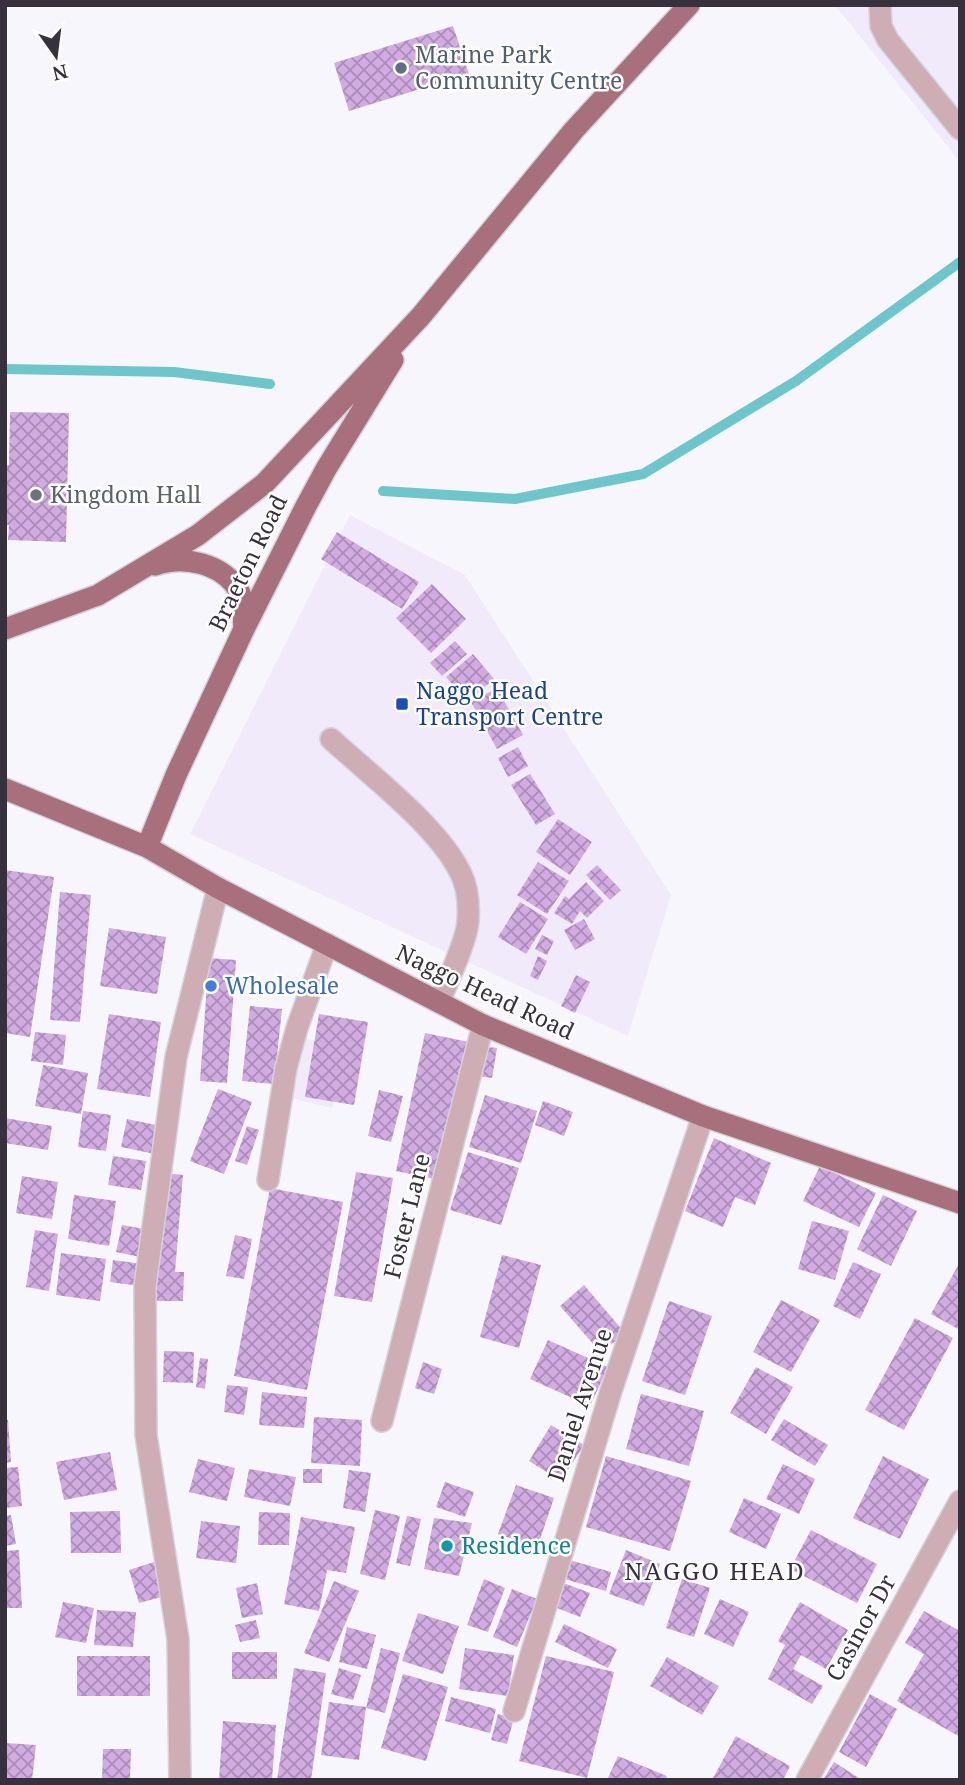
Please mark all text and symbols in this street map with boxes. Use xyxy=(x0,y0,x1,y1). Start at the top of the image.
north arrow xyxy=(21,21,91,91)
place label: Marine Park Community Centre xyxy=(415,38,622,96)
text: N xyxy=(50,58,71,87)
marker: Marine Park Community Centre xyxy=(393,60,409,76)
place label: Kingdom Hall xyxy=(50,478,201,510)
marker: Kingdom Hall xyxy=(28,487,44,503)
street label: Braeton Road xyxy=(200,489,294,636)
place label: Naggo Head Transport Centre xyxy=(416,674,603,732)
marker: Naggo Head Transport Centre xyxy=(394,696,410,712)
street label: Naggo Head Road xyxy=(391,936,580,1046)
place label: Wholesale xyxy=(225,969,339,1001)
marker: Wholesale xyxy=(203,978,219,994)
street label: Foster Lane xyxy=(375,1150,437,1282)
street label: Daniel Avenue xyxy=(539,1324,619,1485)
place label: Residence xyxy=(461,1529,571,1561)
marker: Residence xyxy=(439,1538,455,1554)
district label: NAGGO HEAD xyxy=(624,1554,806,1587)
street label: Casinor Dr xyxy=(818,1568,903,1687)

